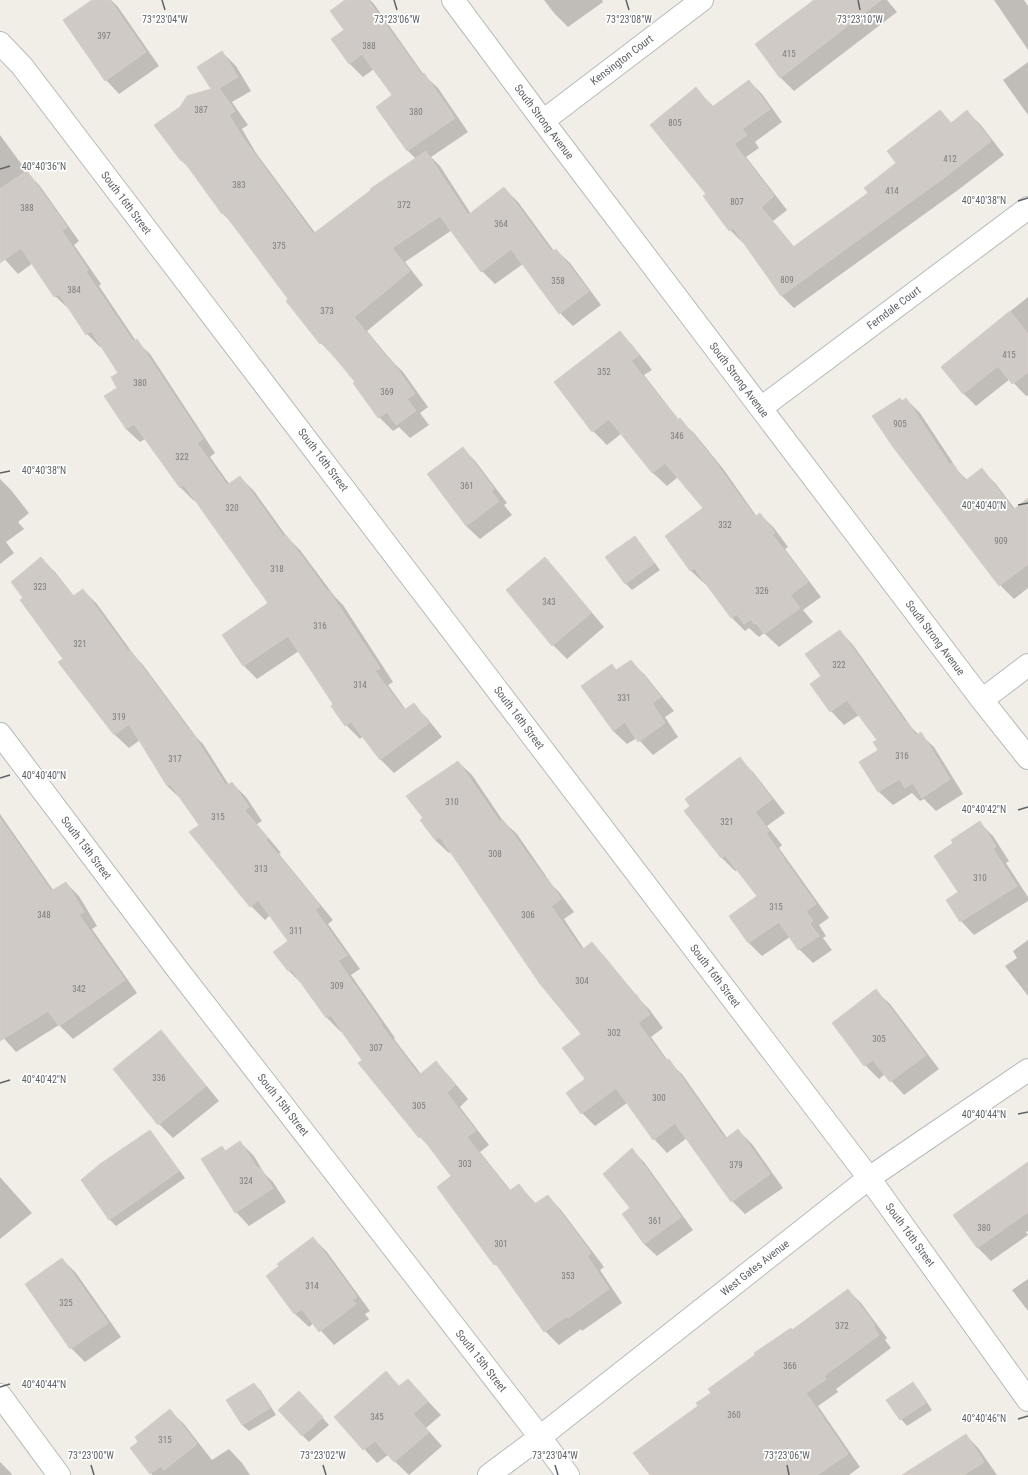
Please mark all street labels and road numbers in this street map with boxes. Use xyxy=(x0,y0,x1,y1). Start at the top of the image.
street label: Kensington Court xyxy=(588,32,656,88)
street label: South Strong Avenue xyxy=(512,82,576,162)
street label: South 16th Street xyxy=(98,169,154,237)
street label: Ferndale Court xyxy=(865,284,923,332)
street label: South Strong Avenue xyxy=(707,340,771,420)
street label: South 16th Street xyxy=(295,426,351,494)
street label: South Strong Avenue xyxy=(903,598,967,678)
street label: South 16th Street xyxy=(491,684,547,752)
street label: South 15th Street xyxy=(58,814,114,882)
street label: South 16th Street xyxy=(687,942,743,1010)
street label: South 15th Street xyxy=(255,1071,311,1139)
street label: South 16th Street xyxy=(883,1201,937,1269)
street label: West Gates Avenue xyxy=(718,1237,792,1299)
street label: South 15th Street xyxy=(453,1327,509,1395)

